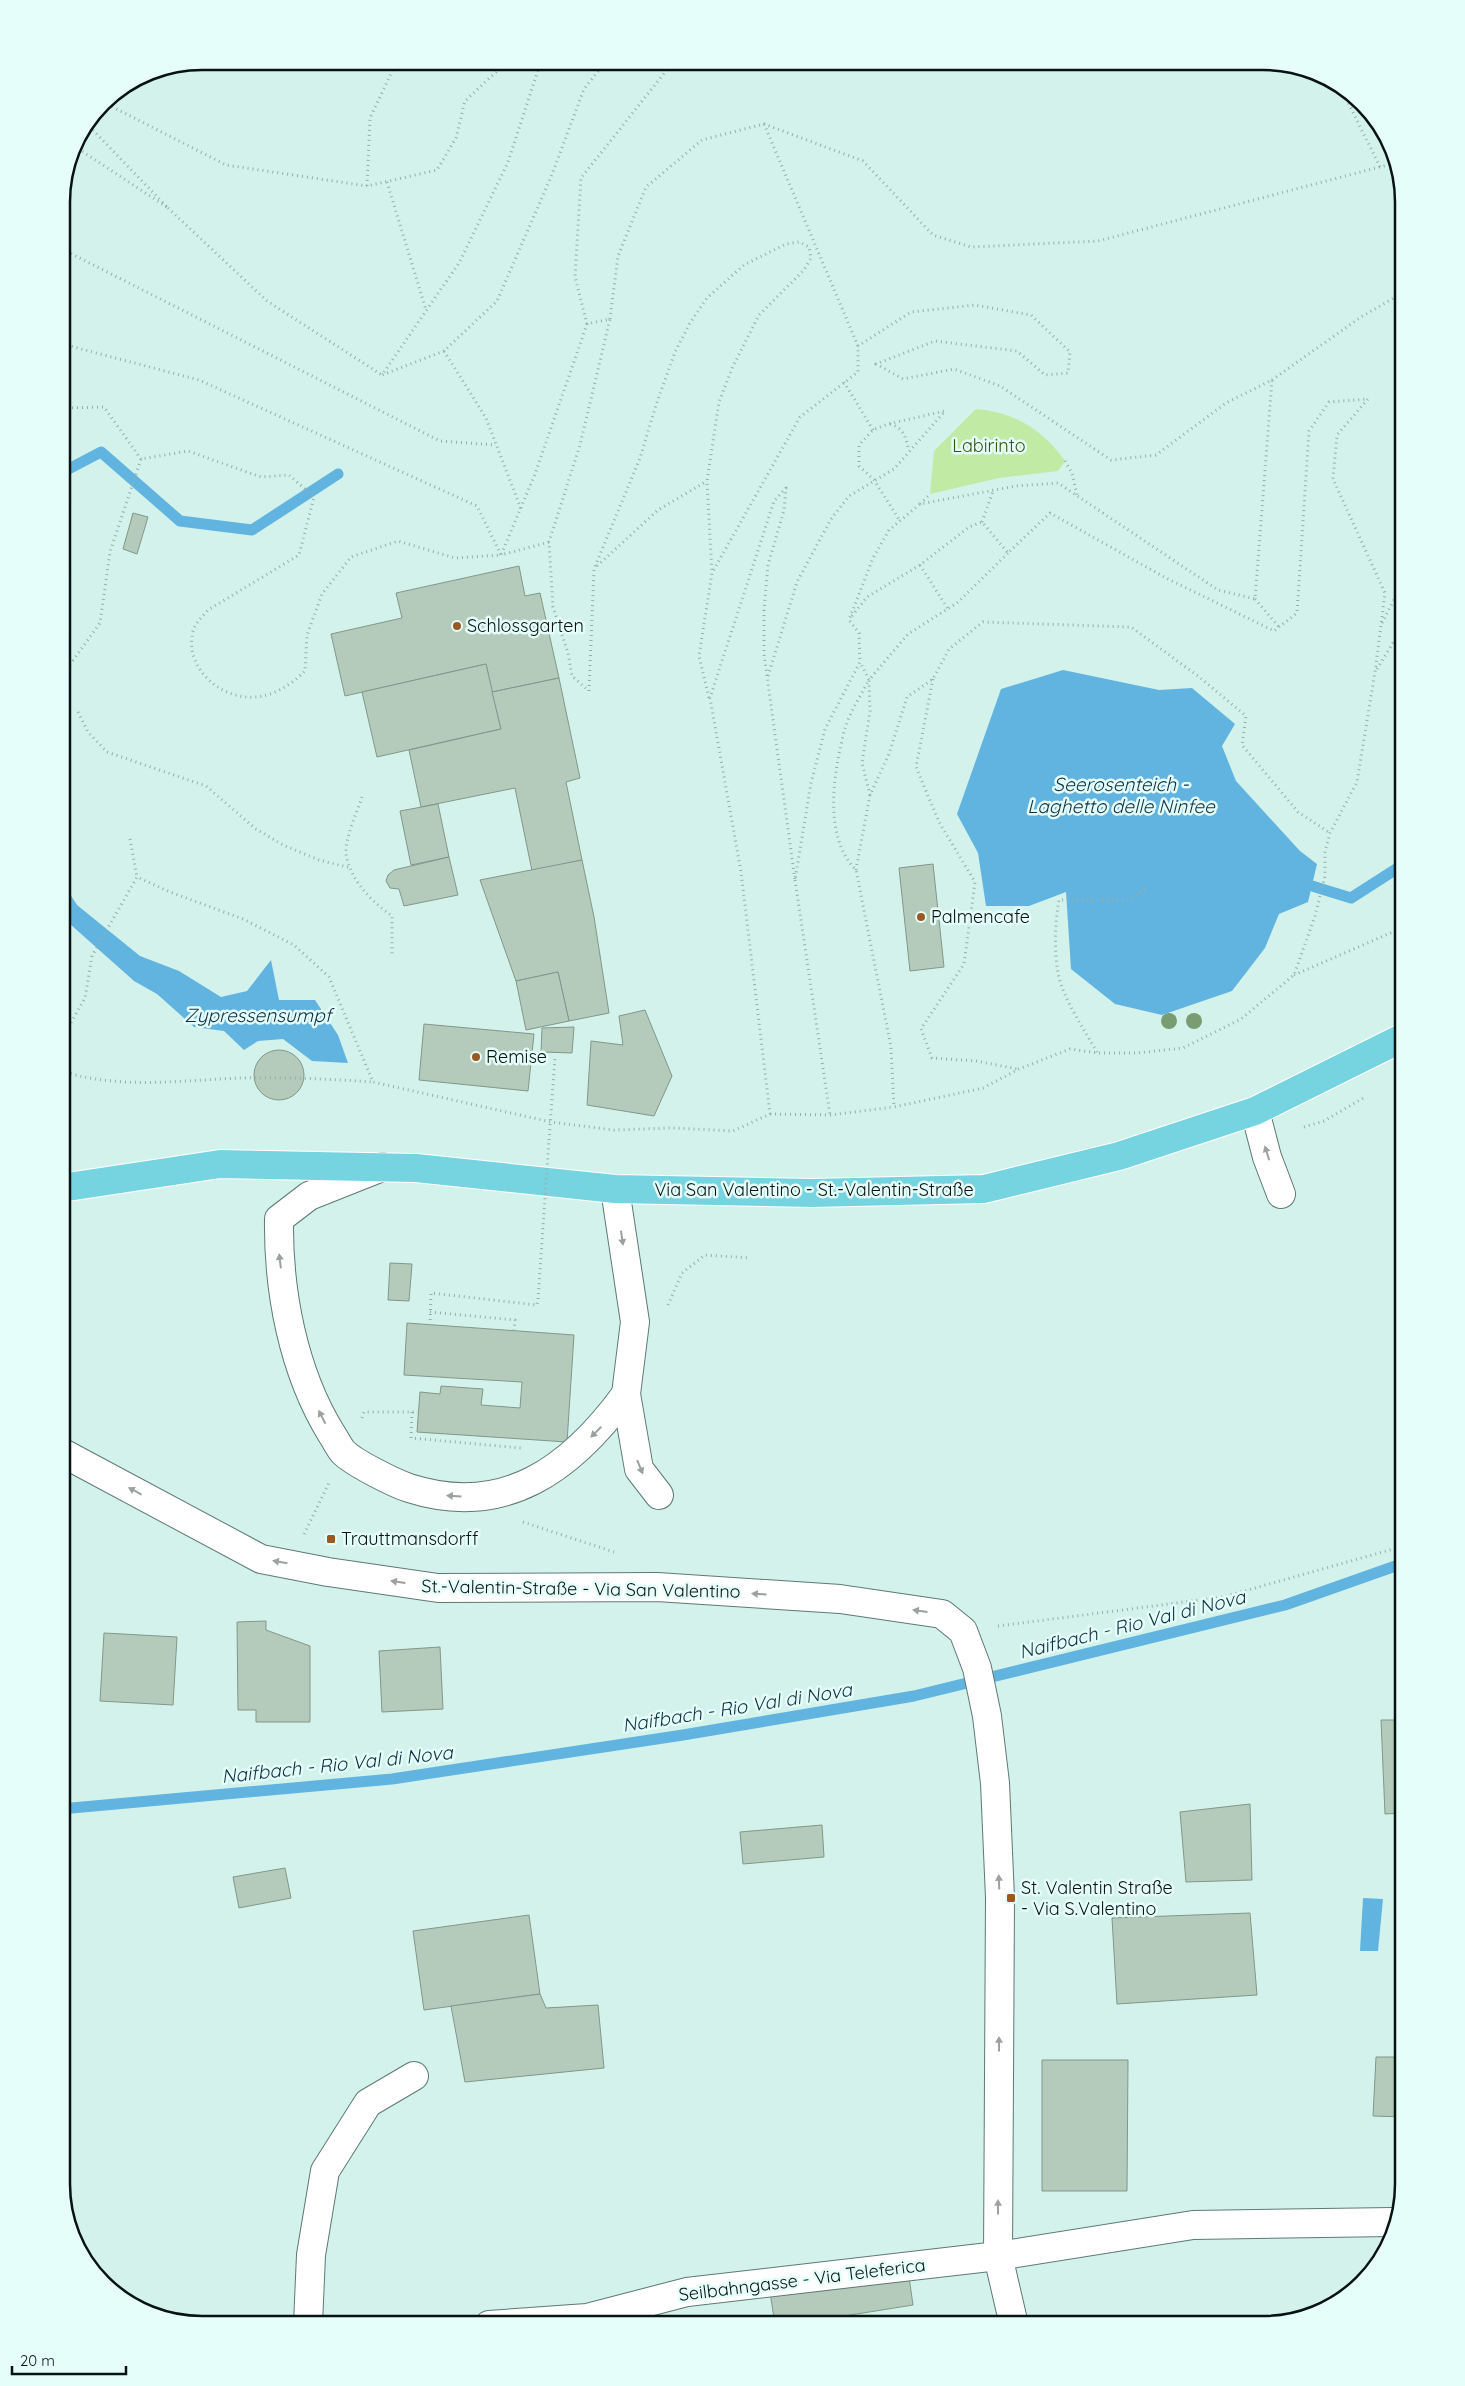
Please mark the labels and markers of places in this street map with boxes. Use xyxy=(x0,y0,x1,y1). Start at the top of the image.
place label: Schlossgarten xyxy=(467,614,584,637)
marker: Schlossgarten xyxy=(451,620,463,632)
place label: Palmencafe xyxy=(931,905,1030,928)
marker: Palmencafe xyxy=(915,911,927,923)
place label: Remise xyxy=(486,1045,547,1068)
marker: Remise xyxy=(470,1051,482,1063)
place label: Trauttmansdorff xyxy=(341,1527,479,1550)
marker: Trauttmansdorff xyxy=(325,1533,337,1545)
place label: St. Valentin Straße - Via S.Valentino xyxy=(1021,1876,1173,1920)
marker: St. Valentin Straße - Via S.Valentino xyxy=(1005,1892,1017,1904)

